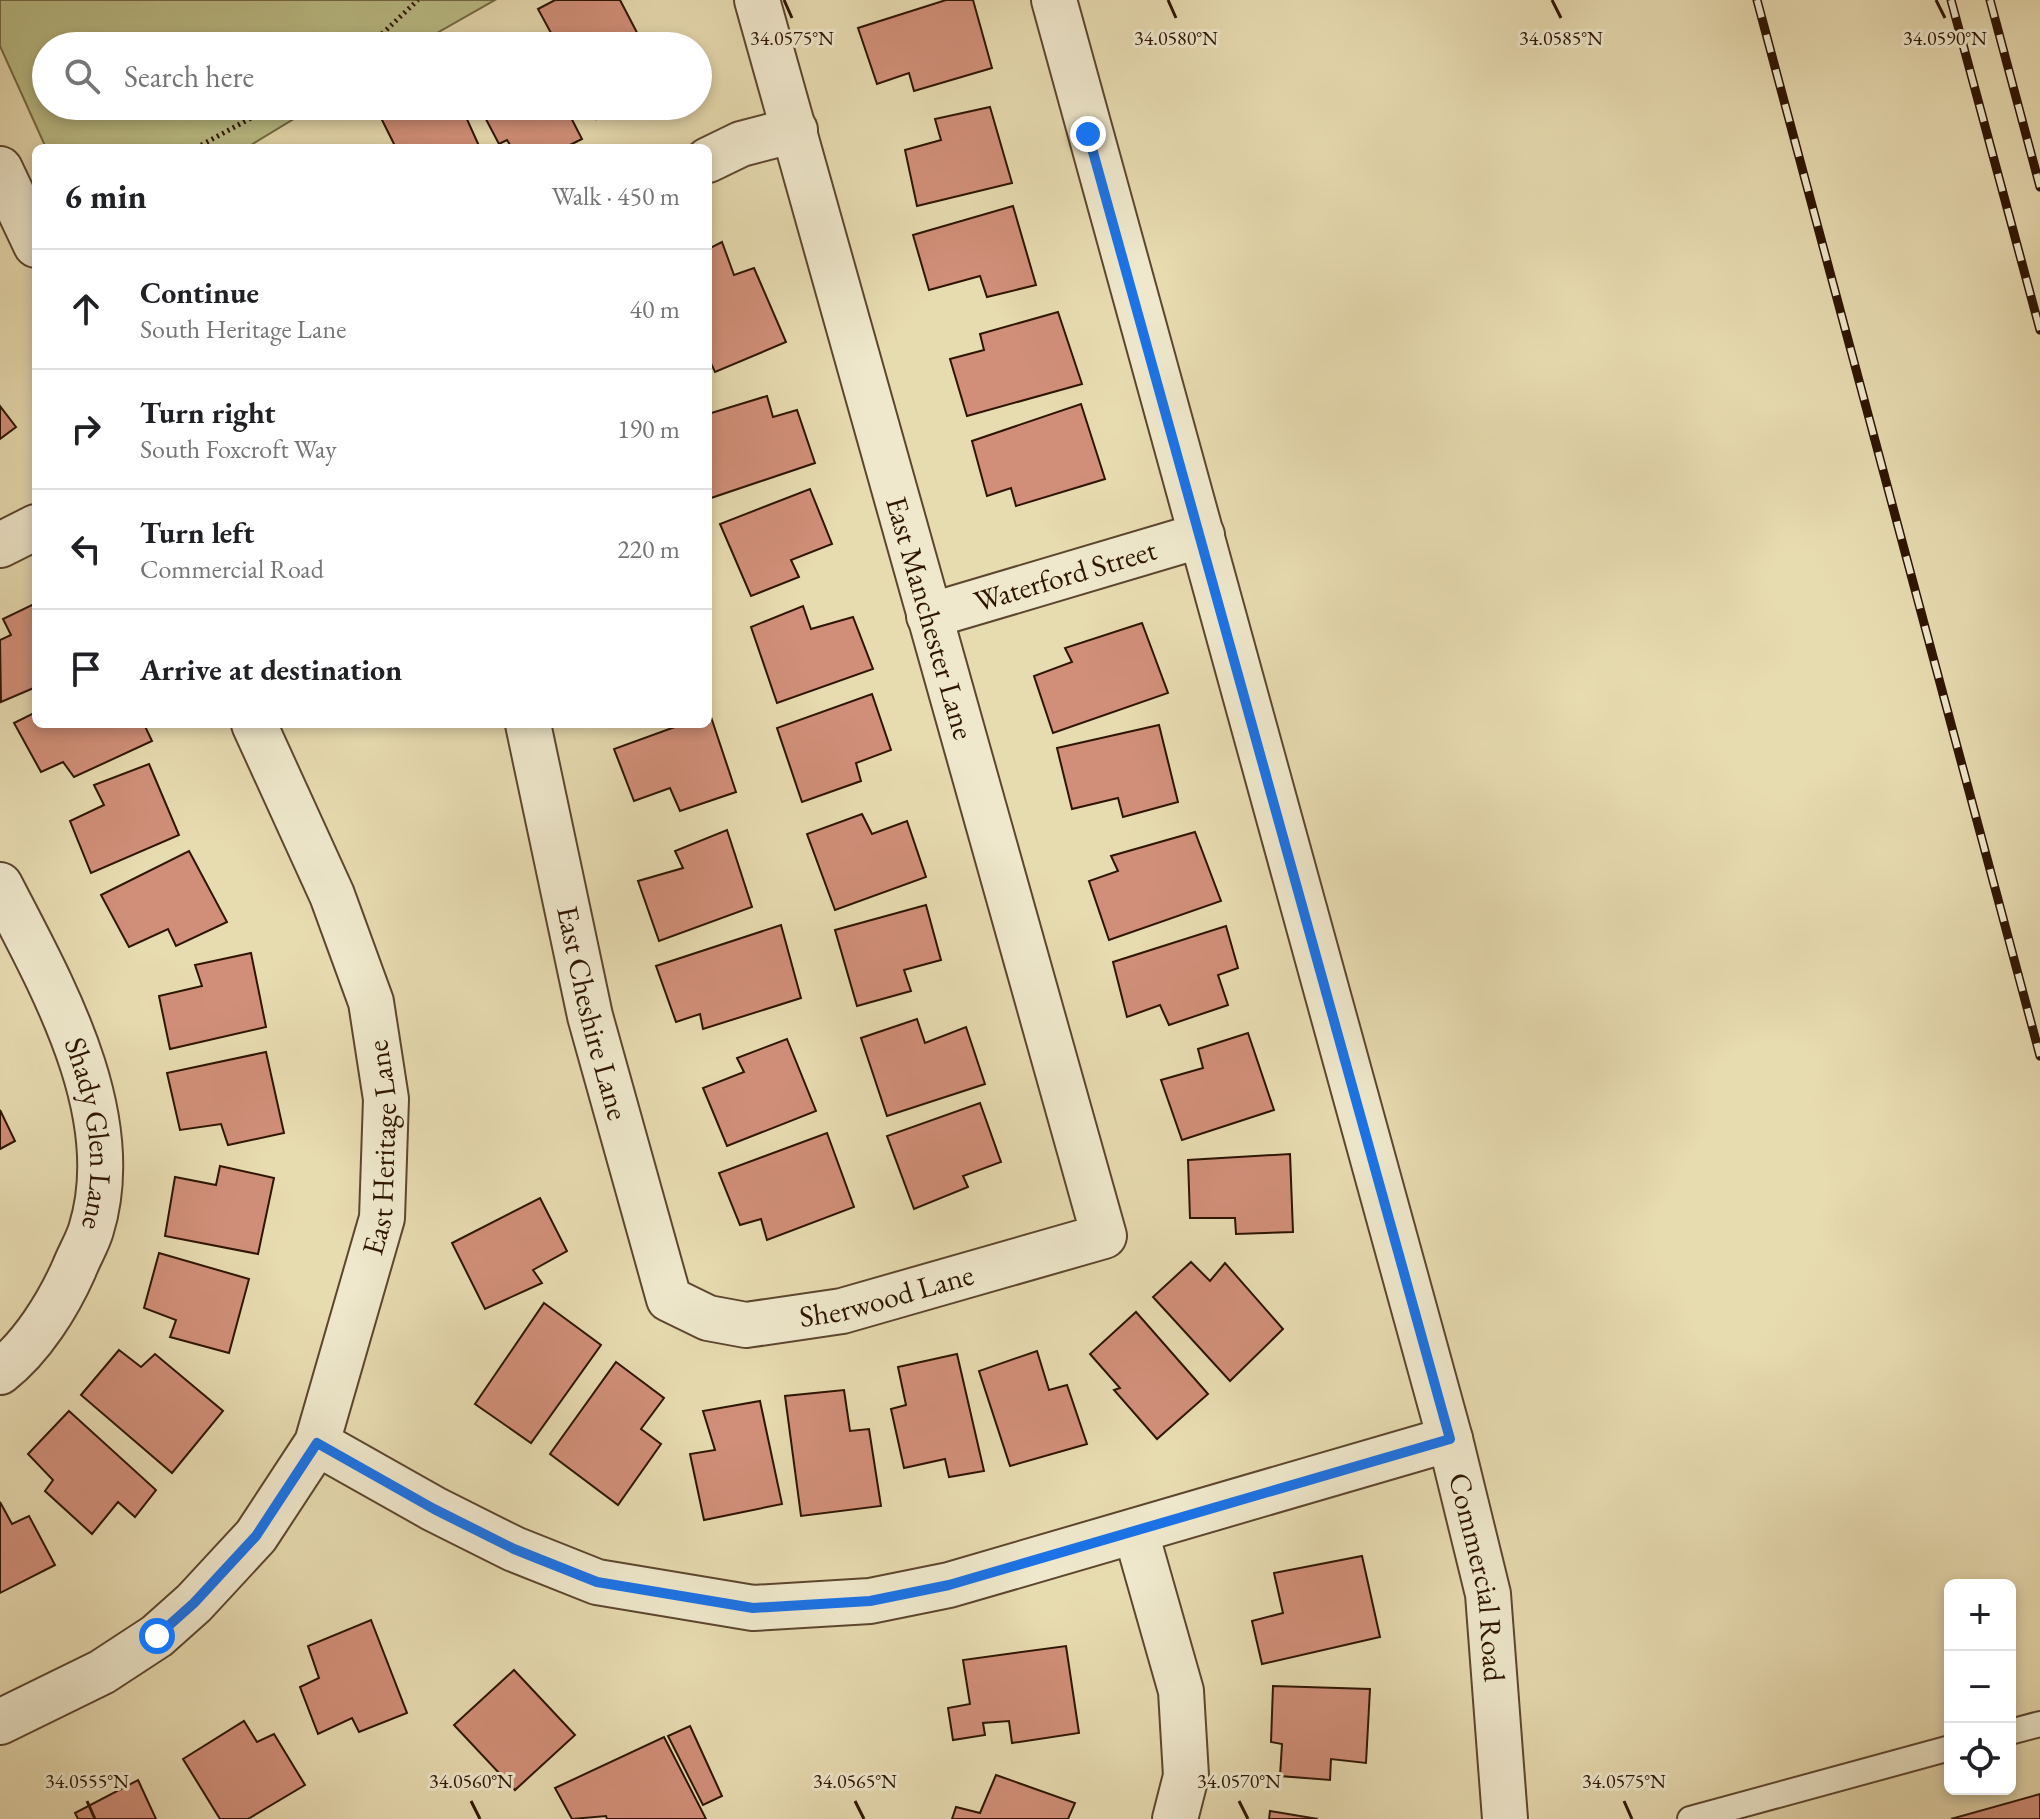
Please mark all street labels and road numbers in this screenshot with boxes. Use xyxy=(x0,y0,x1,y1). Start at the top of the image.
street label: East Manchester Lane xyxy=(877,492,984,744)
street label: Waterford Street xyxy=(969,529,1161,621)
street label: East Cheshire Lane xyxy=(548,902,638,1124)
street label: Shady Glen Lane xyxy=(56,1032,120,1235)
street label: East Heritage Lane xyxy=(352,1038,405,1259)
street label: Sherwood Lane xyxy=(797,1254,978,1336)
street label: Commercial Road xyxy=(1440,1469,1515,1684)

